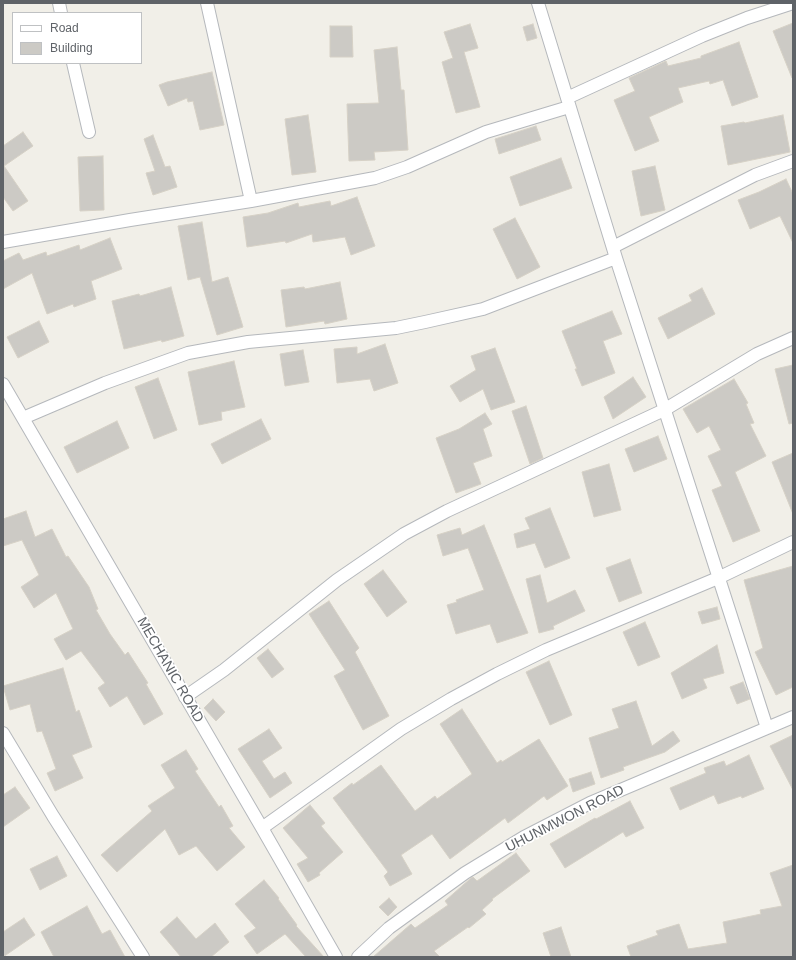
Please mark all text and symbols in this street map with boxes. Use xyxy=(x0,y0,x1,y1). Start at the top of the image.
legend xyxy=(12,12,142,64)
text: Road xyxy=(50,21,79,35)
text: Building xyxy=(50,41,93,55)
street label: MECHANIC ROAD xyxy=(133,614,207,726)
street label: UHUNMWON ROAD xyxy=(503,782,627,856)

